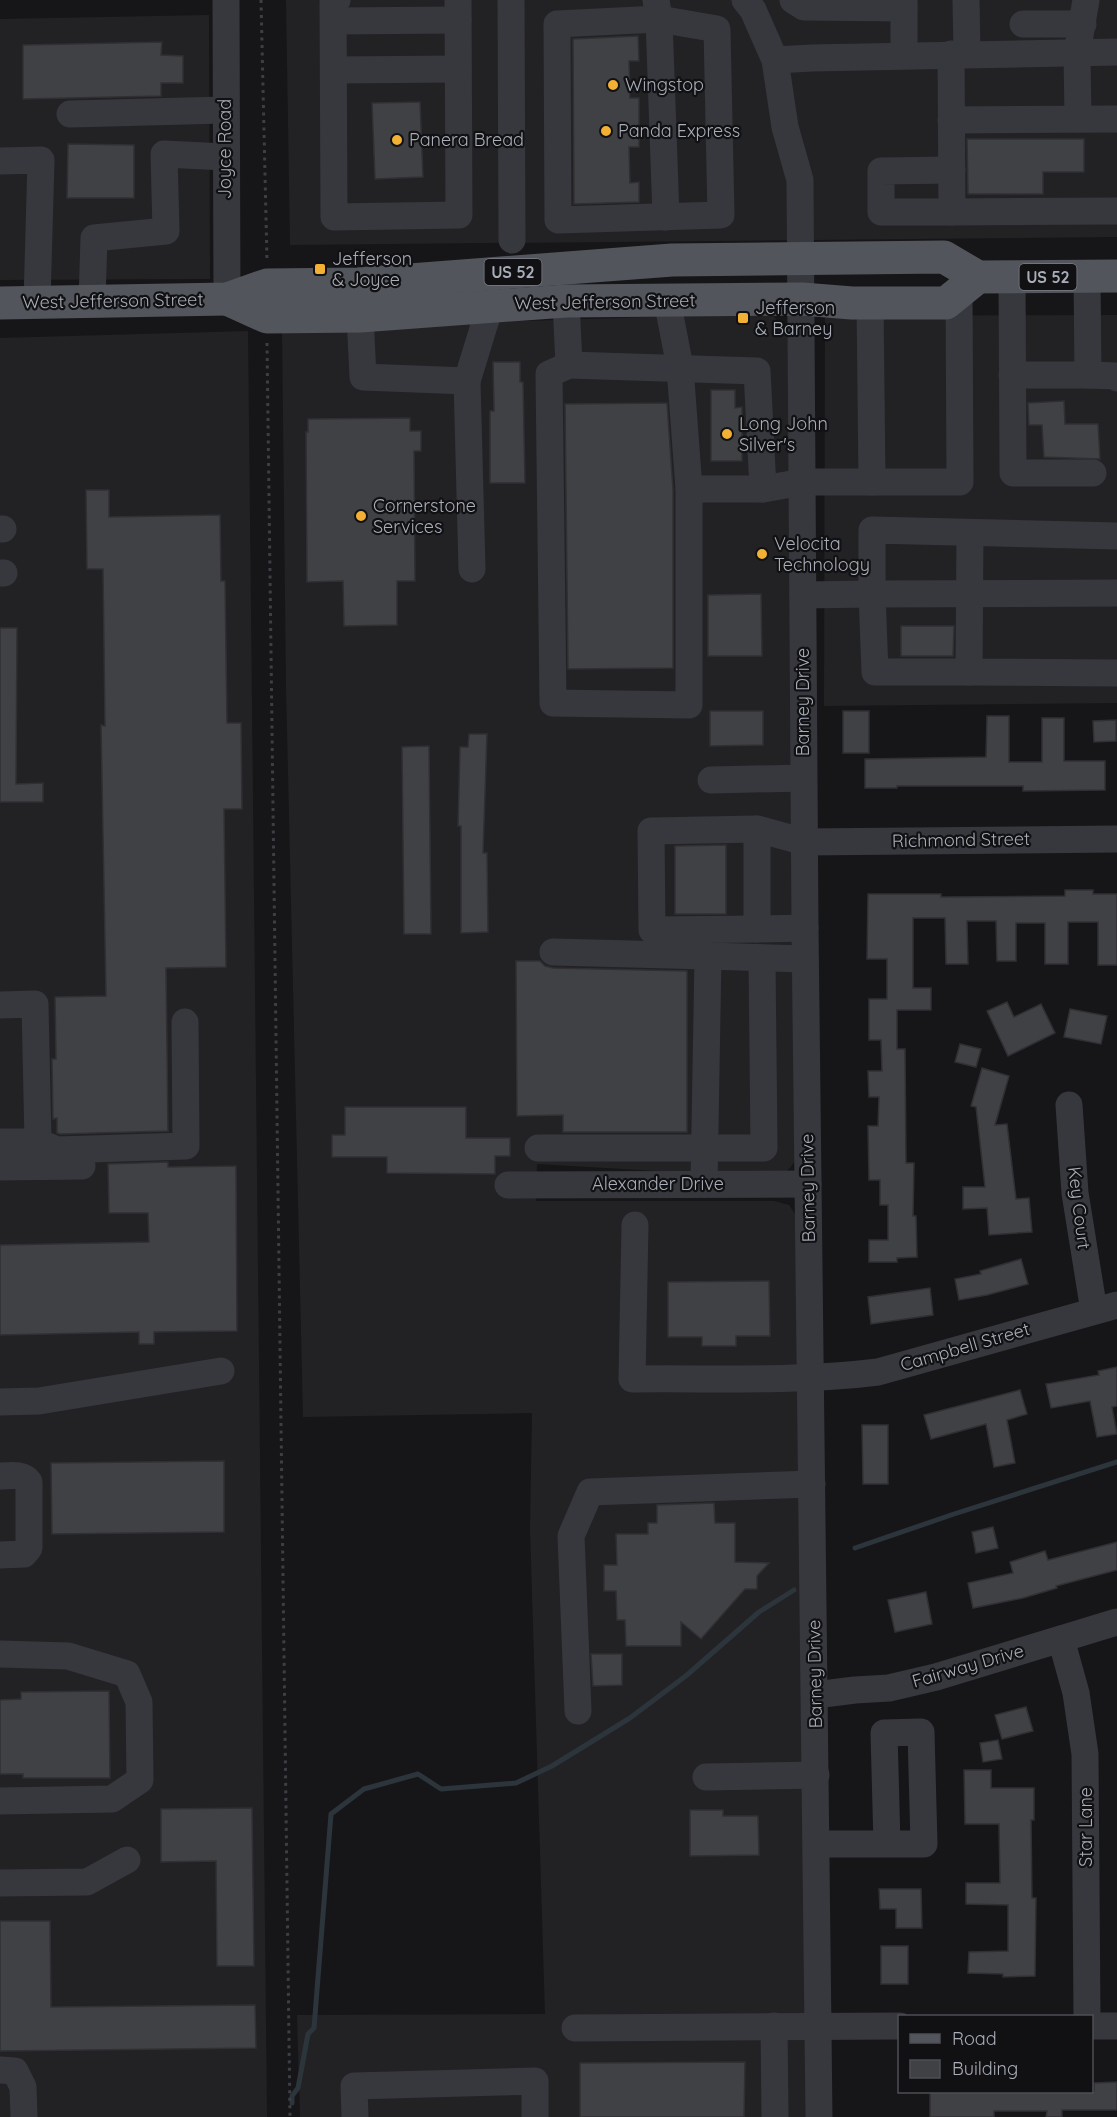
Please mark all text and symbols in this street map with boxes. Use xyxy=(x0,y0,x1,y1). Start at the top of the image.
place label: Wingstop xyxy=(625,73,704,96)
marker: Wingstop xyxy=(606,78,620,92)
street label: Joyce Road xyxy=(213,99,236,199)
place label: Panda Express xyxy=(618,119,740,142)
marker: Panda Express xyxy=(599,124,613,138)
place label: Panera Bread xyxy=(409,128,524,151)
marker: Panera Bread xyxy=(390,133,404,147)
place label: Jefferson & Joyce xyxy=(332,247,412,291)
road number: US 52 xyxy=(484,259,542,285)
marker: Jefferson & Joyce xyxy=(313,262,327,276)
road number: US 52 xyxy=(1020,264,1076,290)
street label: West Jefferson Street xyxy=(22,287,204,314)
street label: West Jefferson Street xyxy=(514,288,696,315)
place label: Jefferson & Barney xyxy=(755,296,835,340)
marker: Jefferson & Barney xyxy=(736,311,750,325)
place label: Long John Silver's xyxy=(739,412,828,456)
marker: Long John Silver's xyxy=(720,427,734,441)
place label: Cornerstone Services xyxy=(373,494,476,538)
marker: Cornerstone Services xyxy=(354,509,368,523)
place label: Velocita Technology xyxy=(774,532,870,576)
marker: Velocita Technology xyxy=(755,547,769,561)
street label: Barney Drive xyxy=(791,648,814,756)
street label: Richmond Street xyxy=(892,827,1030,852)
street label: Barney Drive xyxy=(795,1134,820,1242)
street label: Key Court xyxy=(1063,1165,1096,1250)
street label: Alexander Drive xyxy=(592,1172,724,1195)
street label: Campbell Street xyxy=(898,1317,1032,1376)
street label: Barney Drive xyxy=(802,1620,827,1728)
street label: Fairway Drive xyxy=(909,1639,1026,1692)
street label: Star Lane xyxy=(1074,1787,1097,1867)
legend xyxy=(898,2015,1093,2093)
text: Road xyxy=(952,2027,997,2050)
text: Building xyxy=(952,2057,1018,2080)

